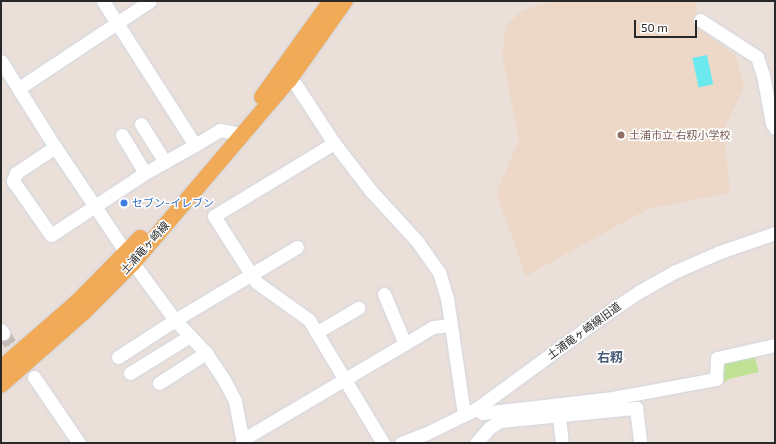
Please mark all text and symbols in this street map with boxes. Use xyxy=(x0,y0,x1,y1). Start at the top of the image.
scale bar xyxy=(636,12,699,38)
text: 50 m xyxy=(641,20,668,34)
place label: 土浦市立 右籾小学校 xyxy=(629,128,730,142)
marker: 土浦市立 右籾小学校 xyxy=(616,130,626,140)
place label: セブン-イレブン xyxy=(132,196,214,210)
marker: セブン-イレブン xyxy=(119,198,129,208)
street label: 土浦竜ヶ崎線 xyxy=(118,219,172,277)
street label: 土浦竜ヶ崎線旧道 xyxy=(545,300,623,362)
district label: 右籾 xyxy=(597,349,623,365)

